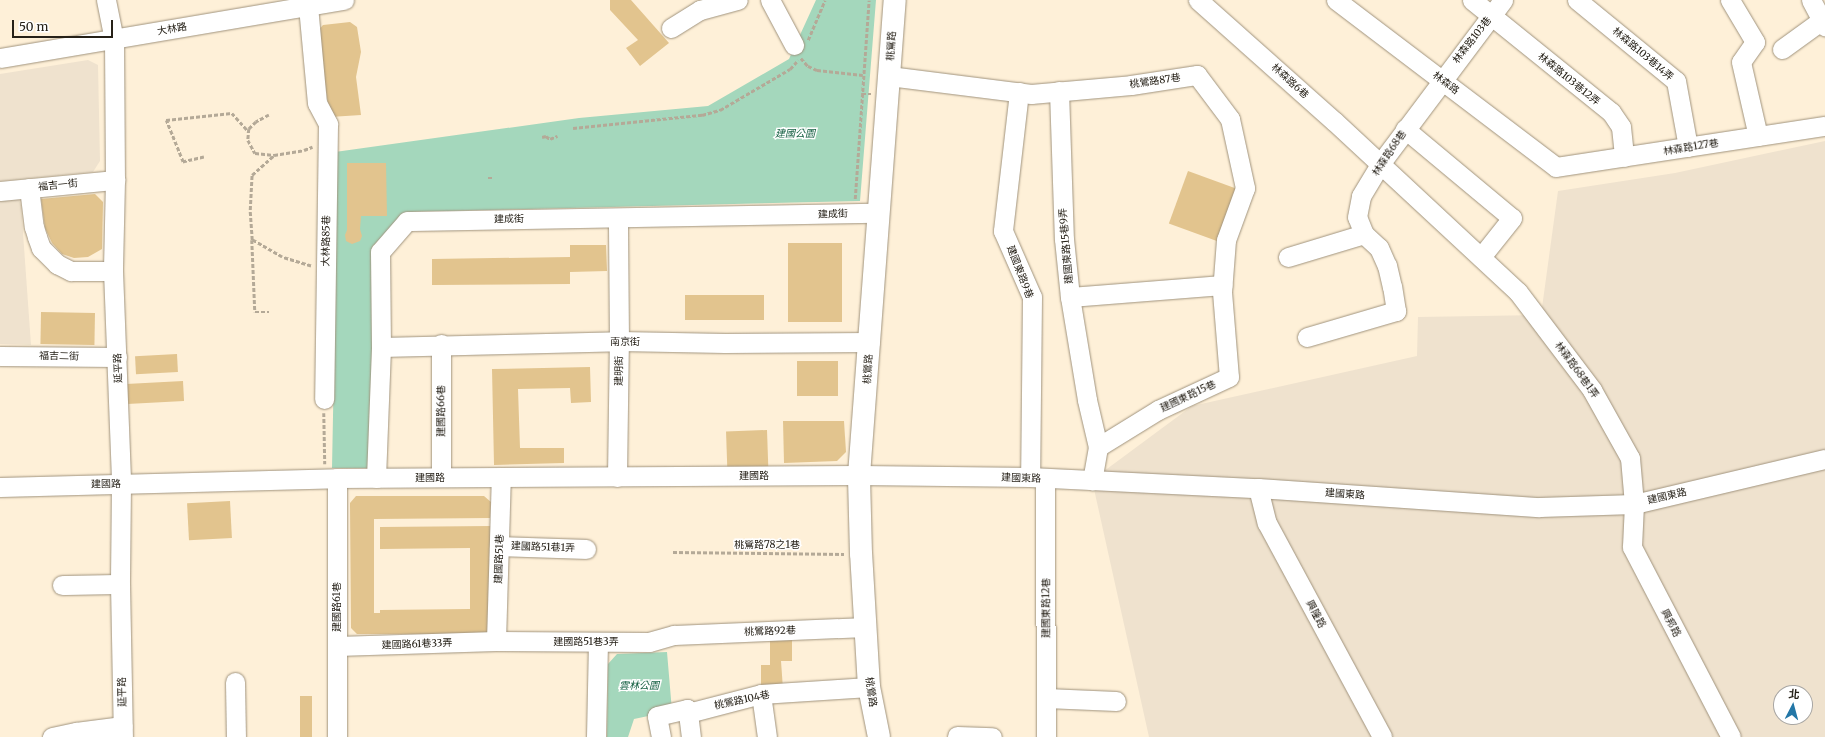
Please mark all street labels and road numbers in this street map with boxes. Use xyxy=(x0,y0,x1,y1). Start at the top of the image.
street label: 林森路103巷 xyxy=(1450,14,1494,66)
street label: 大林路 xyxy=(156,20,188,38)
street label: 林森路103巷14弄 xyxy=(1610,25,1676,83)
street label: 桃鶯路 xyxy=(884,31,898,61)
street label: 林森路103巷12弄 xyxy=(1536,50,1602,108)
street label: 林森路6巷 xyxy=(1269,61,1311,101)
street label: 林森路 xyxy=(1430,69,1462,97)
street label: 桃鶯路87巷 xyxy=(1129,71,1181,91)
street label: 林森路68巷 xyxy=(1369,128,1409,178)
street label: 林森路127巷 xyxy=(1663,137,1719,157)
street label: 福吉一街 xyxy=(37,177,79,193)
street label: 建成街 xyxy=(818,207,848,221)
street label: 建國東路15巷9弄 xyxy=(1057,208,1075,284)
street label: 建成街 xyxy=(494,213,524,225)
street label: 大林路85巷 xyxy=(320,215,332,267)
street label: 建國東路9巷 xyxy=(1004,244,1036,300)
street label: 南京街 xyxy=(610,336,640,348)
street label: 林森路68巷1弄 xyxy=(1553,340,1601,400)
street label: 福吉二街 xyxy=(39,350,79,362)
street label: 延平路 xyxy=(111,353,125,383)
street label: 桃鶯路 xyxy=(861,354,875,384)
street label: 建明街 xyxy=(613,356,625,386)
street label: 建國東路15巷 xyxy=(1158,378,1218,414)
street label: 建國路66巷 xyxy=(435,385,447,437)
street label: 建國路 xyxy=(739,470,769,482)
street label: 建國東路 xyxy=(1001,471,1041,485)
street label: 建國路 xyxy=(415,472,445,484)
street label: 建國路 xyxy=(91,478,121,490)
street label: 建國東路 xyxy=(1646,486,1688,506)
street label: 建國東路 xyxy=(1325,487,1365,501)
street label: 建國路51巷 xyxy=(492,534,506,584)
street label: 桃鶯路78之1巷 xyxy=(734,539,800,551)
street label: 建國路51巷1弄 xyxy=(511,540,575,554)
street label: 建國東路12巷 xyxy=(1040,578,1052,638)
street label: 建國路61巷 xyxy=(331,582,343,632)
street label: 興隆路 xyxy=(1304,598,1328,630)
street label: 興邦路 xyxy=(1659,607,1683,639)
street label: 桃鶯路92巷 xyxy=(744,624,796,638)
street label: 建國路51巷3弄 xyxy=(553,636,619,648)
street label: 建國路61巷33弄 xyxy=(381,637,453,651)
street label: 桃鶯路 xyxy=(863,676,879,708)
street label: 延平路 xyxy=(116,677,128,707)
street label: 桃鶯路104巷 xyxy=(713,688,771,712)

